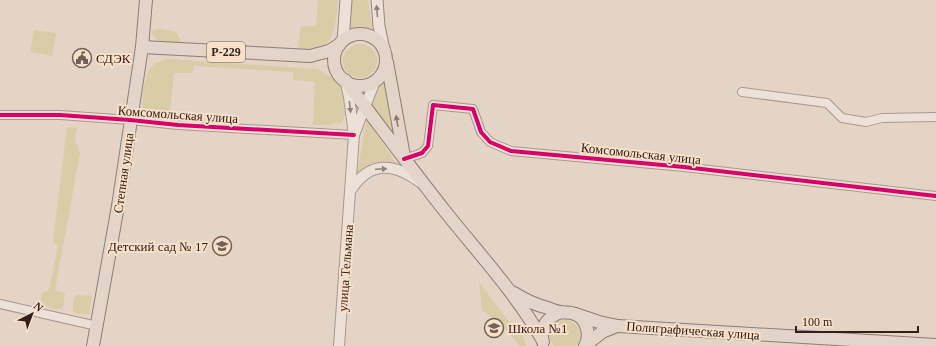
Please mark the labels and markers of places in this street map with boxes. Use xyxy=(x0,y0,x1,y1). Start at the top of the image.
public building icon: СДЭК xyxy=(71,47,93,69)
place label: СДЭК xyxy=(96,51,131,66)
school or university icon: Детский сад № 17 xyxy=(211,235,233,257)
place label: Детский сад № 17 xyxy=(108,239,208,254)
school or university icon: Школа №1 xyxy=(483,317,505,339)
place label: Школа №1 xyxy=(508,321,568,336)

